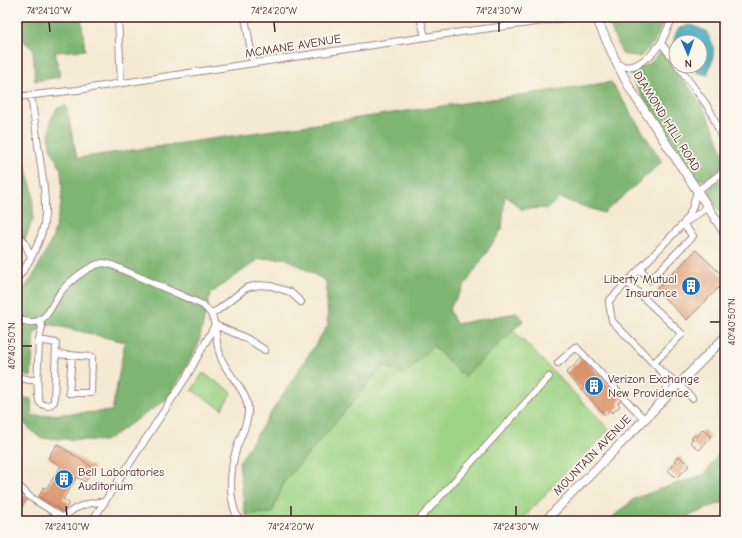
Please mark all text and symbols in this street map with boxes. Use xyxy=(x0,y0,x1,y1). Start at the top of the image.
text: 74°24'10"W xyxy=(27,5,72,17)
text: 74°24'20"W xyxy=(251,5,297,17)
text: 74°24'30"W xyxy=(476,5,522,17)
street label: MCMANE AVENUE xyxy=(244,31,342,61)
north arrow xyxy=(668,34,708,74)
text: N xyxy=(685,57,692,70)
street label: DIAMOND HILL ROAD xyxy=(631,69,703,173)
place label: Liberty Mutual Insurance xyxy=(604,272,677,300)
building icon: Liberty Mutual Insurance xyxy=(680,275,702,297)
text: 40°40'50"N xyxy=(726,298,738,346)
text: 40°40'50"N xyxy=(6,322,18,370)
place label: Verizon Exchange New Providence xyxy=(608,372,699,400)
building icon: Verizon Exchange New Providence xyxy=(583,375,605,397)
street label: MOUNTAIN AVENUE xyxy=(550,412,634,498)
place label: Bell Laboratories Auditorium xyxy=(78,465,164,493)
building icon: Bell Laboratories Auditorium xyxy=(53,468,75,490)
text: 74°24'10"W xyxy=(45,521,90,533)
text: 74°24'20"W xyxy=(268,521,314,533)
text: 74°24'30"W xyxy=(493,521,539,533)

